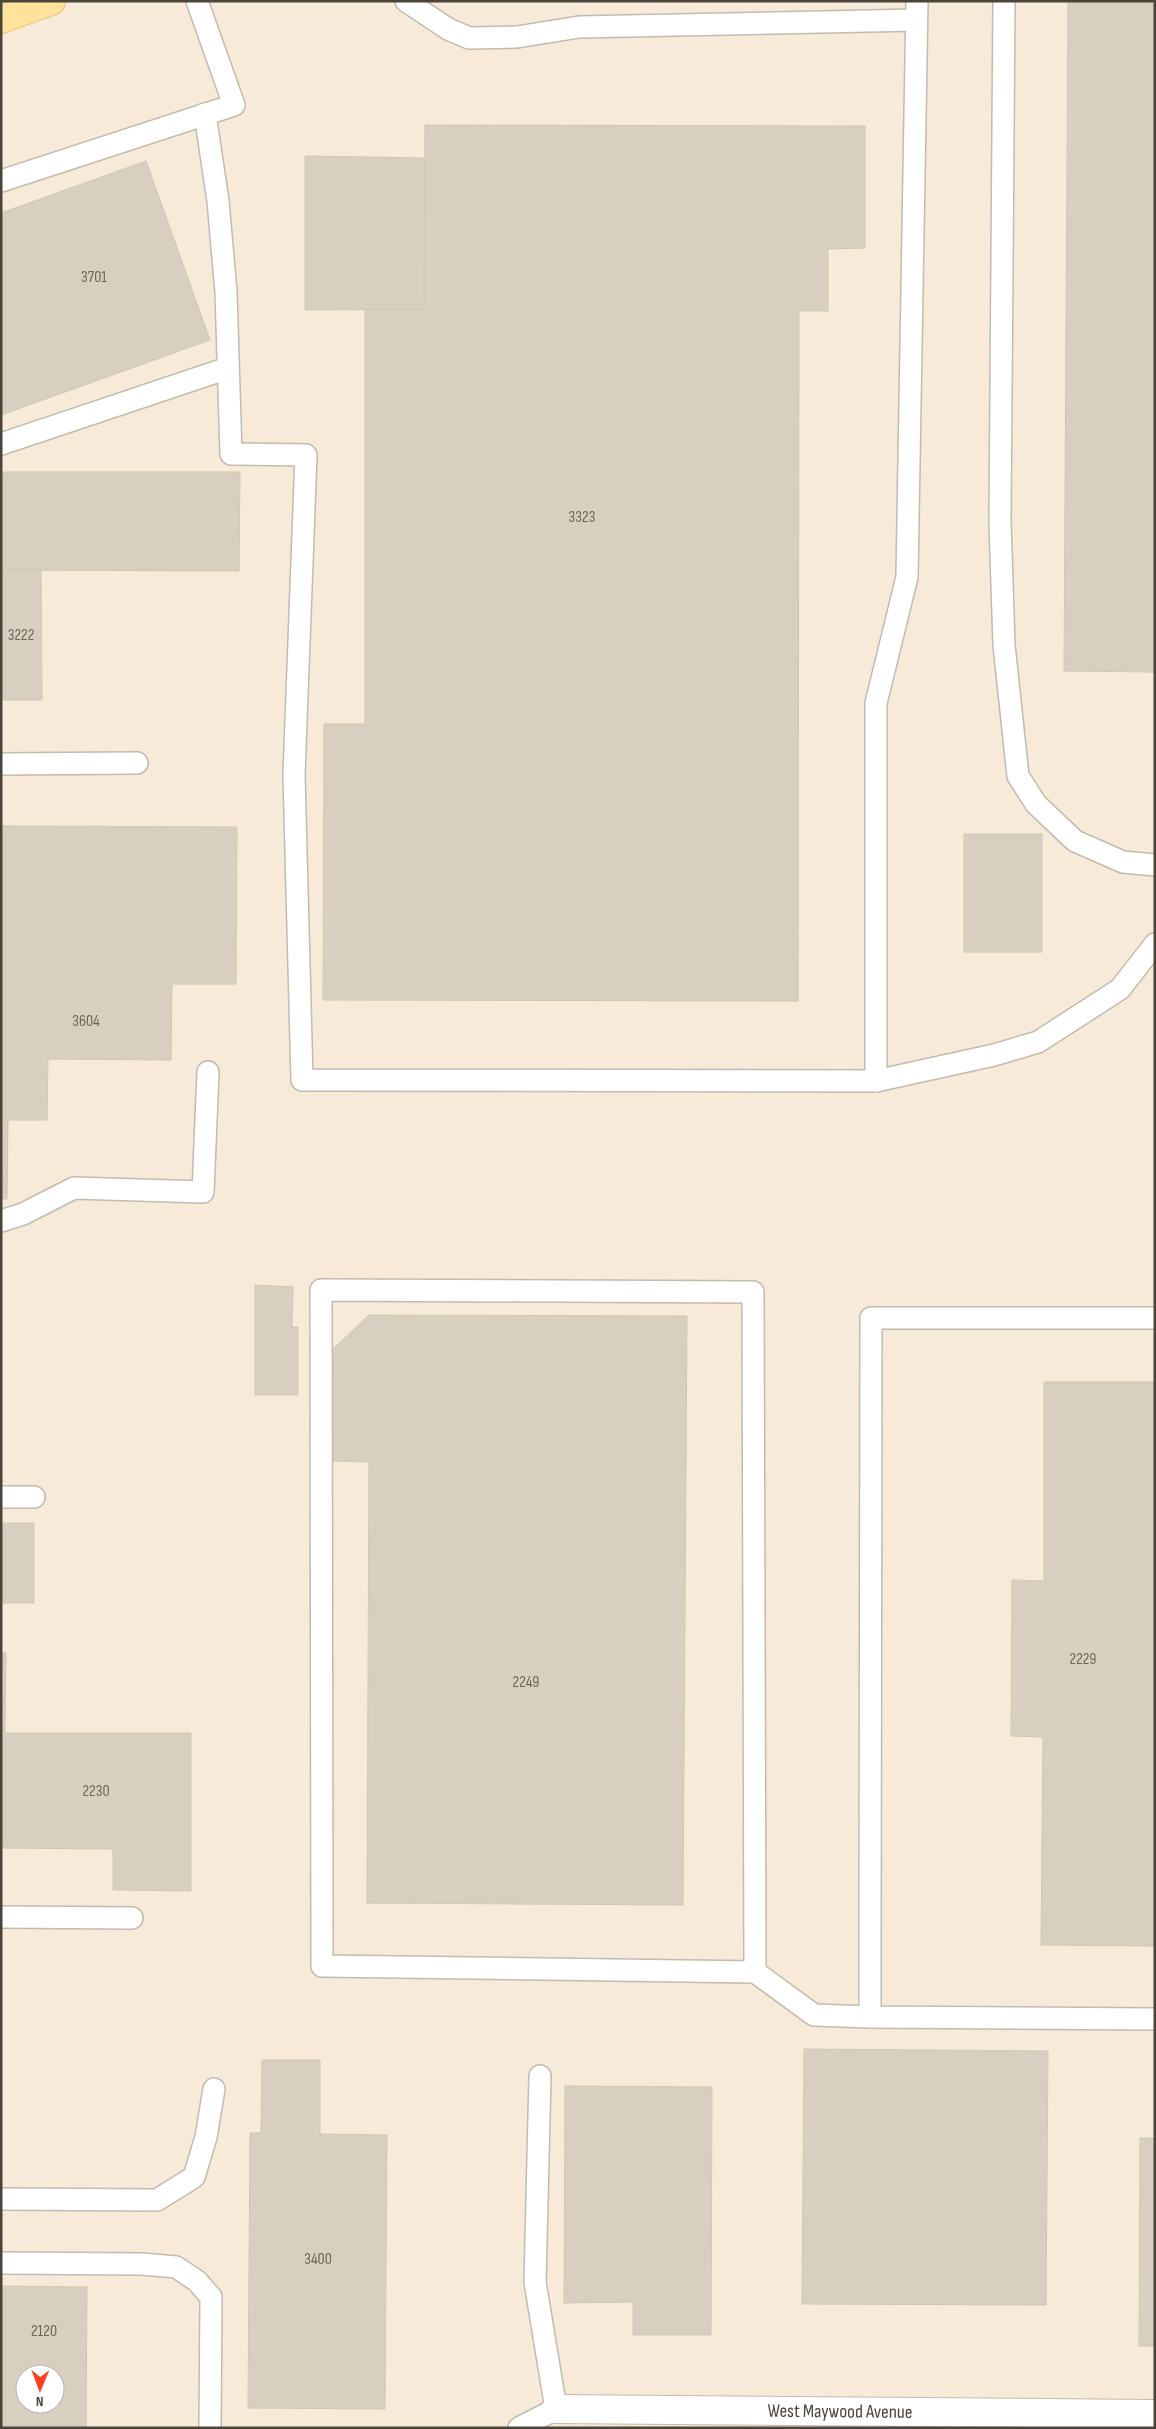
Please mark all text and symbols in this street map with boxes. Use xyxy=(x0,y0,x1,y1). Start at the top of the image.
house number: 3701 xyxy=(81,268,107,287)
house number: 3323 xyxy=(569,508,595,527)
house number: 3222 xyxy=(8,626,34,645)
house number: 3604 xyxy=(72,1012,100,1031)
house number: 2229 xyxy=(1070,1650,1096,1669)
house number: 2249 xyxy=(513,1673,539,1692)
house number: 2230 xyxy=(82,1782,110,1801)
house number: 3400 xyxy=(304,2250,332,2269)
house number: 2120 xyxy=(31,2322,57,2341)
north arrow xyxy=(15,2364,65,2414)
text: N xyxy=(36,2393,44,2410)
street label: West Maywood Avenue xyxy=(767,2399,913,2423)

